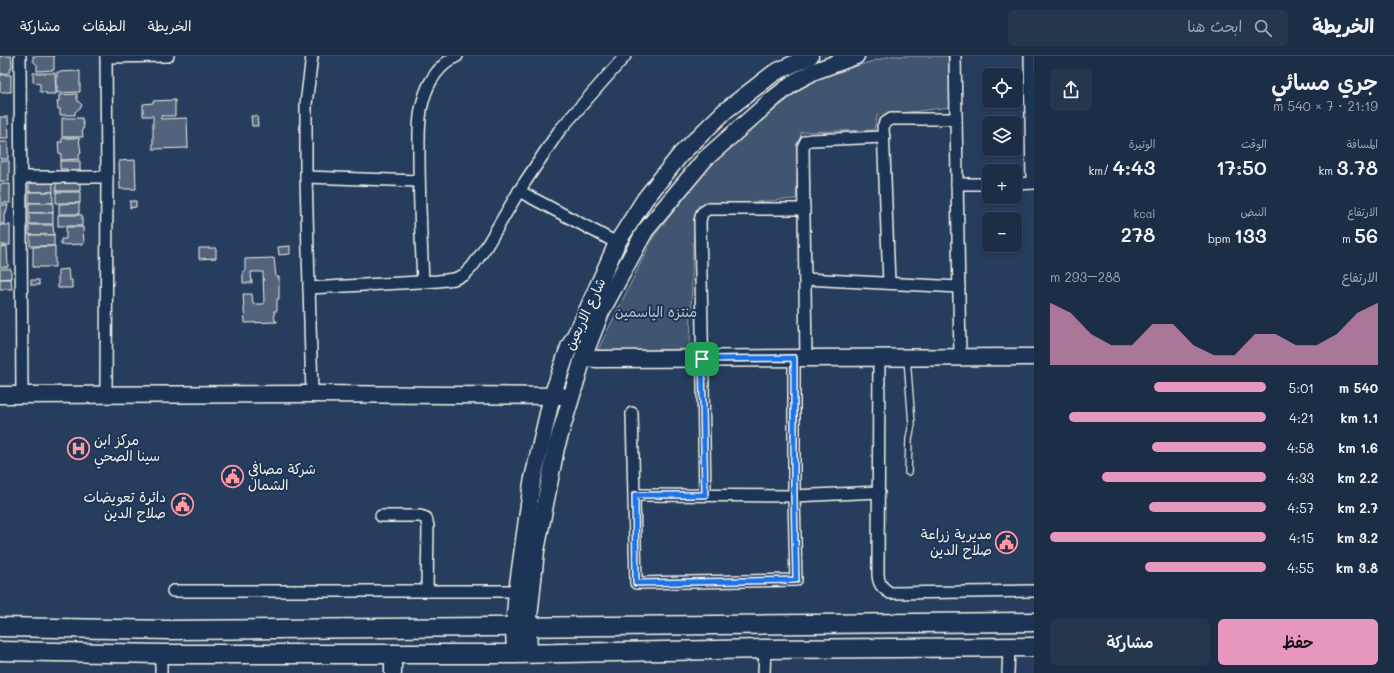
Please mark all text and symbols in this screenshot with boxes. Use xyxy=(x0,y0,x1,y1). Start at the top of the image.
search box xyxy=(1008,10,1288,46)
text: الخريطة xyxy=(1312,13,1374,38)
text: مشاركة xyxy=(20,16,60,35)
text: الطبقات xyxy=(82,16,126,35)
text: الخريطة xyxy=(148,16,191,35)
text: ابحث هنا xyxy=(1187,16,1242,36)
icon: search xyxy=(1252,17,1274,39)
text: جري مسائي xyxy=(1271,67,1378,96)
map controls xyxy=(982,68,1022,252)
button: locate xyxy=(982,68,1022,108)
button: share xyxy=(1050,69,1092,111)
text: 21:19 · 7 × 540 m xyxy=(1273,97,1378,114)
button: layers xyxy=(982,116,1022,156)
text: الوتيرة xyxy=(1129,136,1155,151)
text: الوقت xyxy=(1241,136,1267,151)
text: المسافة xyxy=(1347,136,1378,151)
text: 4:43 xyxy=(1112,154,1155,180)
text: 17:50 xyxy=(1216,154,1267,180)
text: 3.78 xyxy=(1337,154,1378,180)
text: /km xyxy=(1089,163,1112,178)
text: km xyxy=(1318,163,1337,178)
button: + xyxy=(982,164,1022,204)
text: النبض xyxy=(1240,204,1267,219)
text: الارتفاع xyxy=(1347,204,1378,219)
text: kcal xyxy=(1133,206,1155,221)
button: − xyxy=(982,212,1022,252)
text: 278 xyxy=(1121,221,1155,247)
text: 133 xyxy=(1234,222,1267,248)
text: 56 xyxy=(1354,222,1378,248)
text: bpm xyxy=(1208,231,1234,246)
text: m xyxy=(1342,231,1354,246)
text: 288–293 m xyxy=(1050,268,1121,285)
text: الارتفاع xyxy=(1342,268,1378,285)
street label: شارع الاربعين xyxy=(560,275,610,353)
park label: منتزه الياسمين xyxy=(615,302,697,321)
pin xyxy=(685,342,719,376)
icon: arrive xyxy=(691,348,713,370)
text: 5:01 xyxy=(1289,379,1314,396)
text: 540 m xyxy=(1339,379,1378,396)
text: 4:21 xyxy=(1289,409,1314,426)
text: 1.1 km xyxy=(1340,409,1378,426)
place label: مركز ابن سينا الصحي xyxy=(94,430,160,469)
hospital icon: مركز ابن سينا الصحي xyxy=(65,435,91,461)
text: 4:58 xyxy=(1287,439,1314,456)
text: 1.6 km xyxy=(1338,439,1378,456)
place label: شركة مصافي الشمال xyxy=(248,459,316,494)
public building icon: شركة مصافي الشمال xyxy=(219,464,245,490)
text: 4:33 xyxy=(1287,469,1314,486)
text: 2.2 km xyxy=(1337,469,1378,486)
place label: دائرة تعويضات صلاح الدين xyxy=(83,487,166,523)
public building icon: دائرة تعويضات صلاح الدين xyxy=(169,492,195,518)
text: 4:57 xyxy=(1288,499,1314,516)
text: 2.7 km xyxy=(1337,499,1378,516)
place label: مديرية زراعة صلاح الدين xyxy=(921,524,992,560)
public building icon: مديرية زراعة صلاح الدين xyxy=(994,529,1020,555)
text: 4:15 xyxy=(1289,529,1314,546)
text: 3.2 km xyxy=(1337,529,1378,546)
text: 4:55 xyxy=(1287,559,1314,576)
text: 3.8 km xyxy=(1336,559,1378,576)
button: مشاركة xyxy=(1050,619,1210,665)
button: حفظ xyxy=(1218,619,1378,665)

